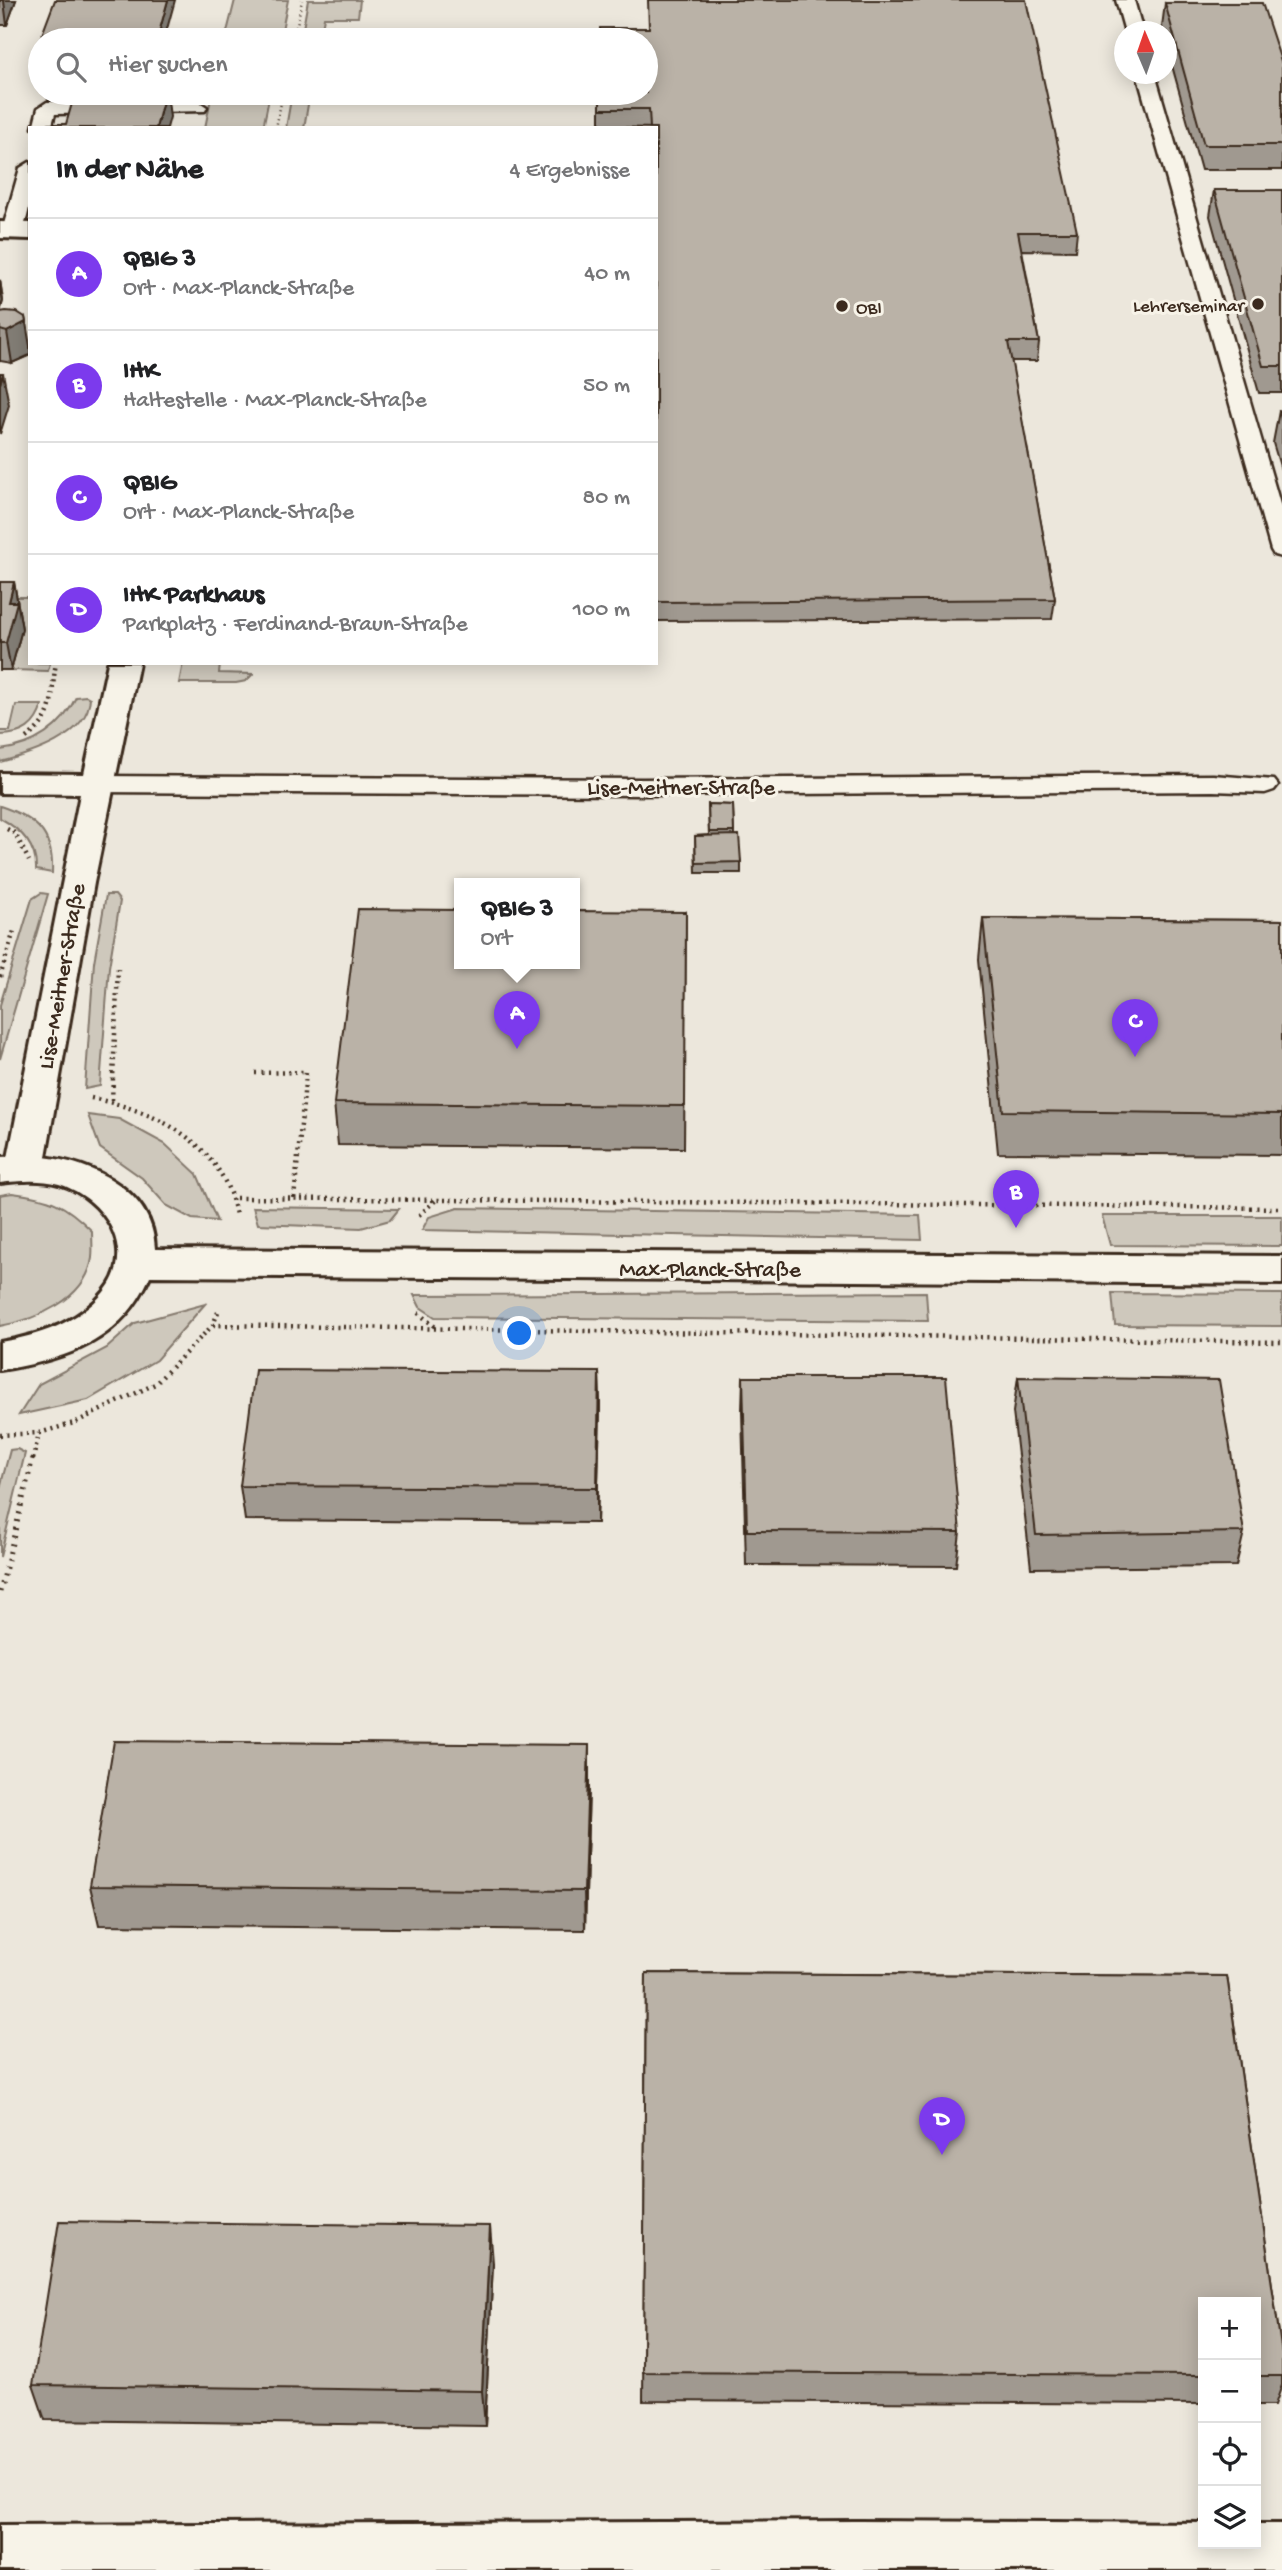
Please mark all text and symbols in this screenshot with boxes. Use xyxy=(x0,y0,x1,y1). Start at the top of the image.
north arrow xyxy=(1114,21,1177,84)
search box xyxy=(28,28,658,105)
icon: search xyxy=(52,48,90,86)
text: Hier suchen xyxy=(108,51,228,82)
text: In der Nähe xyxy=(56,154,203,189)
text: 4 Ergebnisse xyxy=(509,158,630,185)
text: QBIG 3 xyxy=(123,245,196,276)
text: A xyxy=(72,261,86,288)
text: 40 m xyxy=(584,261,630,288)
text: Ort · Max-Planck-Straße xyxy=(123,276,354,303)
place label: Lehrerseminar xyxy=(1133,296,1246,319)
marker: Lehrerseminar xyxy=(1250,296,1266,312)
marker: OBI xyxy=(834,298,850,314)
place label: OBI xyxy=(856,298,882,321)
text: IHK xyxy=(123,357,158,388)
text: B xyxy=(73,373,85,400)
text: 50 m xyxy=(583,373,630,400)
text: Haltestelle · Max-Planck-Straße xyxy=(123,388,427,415)
text: QBIG xyxy=(123,469,176,500)
text: C xyxy=(73,485,85,512)
text: 80 m xyxy=(583,485,630,512)
text: Ort · Max-Planck-Straße xyxy=(123,500,354,527)
text: IHK Parkhaus xyxy=(123,581,264,612)
text: D xyxy=(72,597,87,624)
text: 100 m xyxy=(573,597,630,624)
text: Parkplatz · Ferdinand-Braun-Straße xyxy=(123,612,468,639)
street label: Lise-Meitner-Straße xyxy=(587,776,776,803)
popup xyxy=(454,878,580,969)
street label: Lise-Meitner-Straße xyxy=(34,881,93,1072)
text: QBIG 3 xyxy=(480,895,554,926)
text: Ort xyxy=(480,926,512,953)
pin: A xyxy=(494,991,540,1049)
pin: C xyxy=(1112,999,1158,1057)
pin: B xyxy=(993,1170,1039,1228)
street label: Max-Planck-Straße xyxy=(619,1258,802,1285)
your location xyxy=(502,1316,536,1350)
pin: D xyxy=(919,2097,965,2155)
map controls xyxy=(1198,2297,1261,2549)
button: + xyxy=(1198,2297,1261,2360)
button: − xyxy=(1198,2360,1261,2423)
button: locate xyxy=(1198,2423,1261,2486)
button: layers xyxy=(1198,2486,1261,2549)

